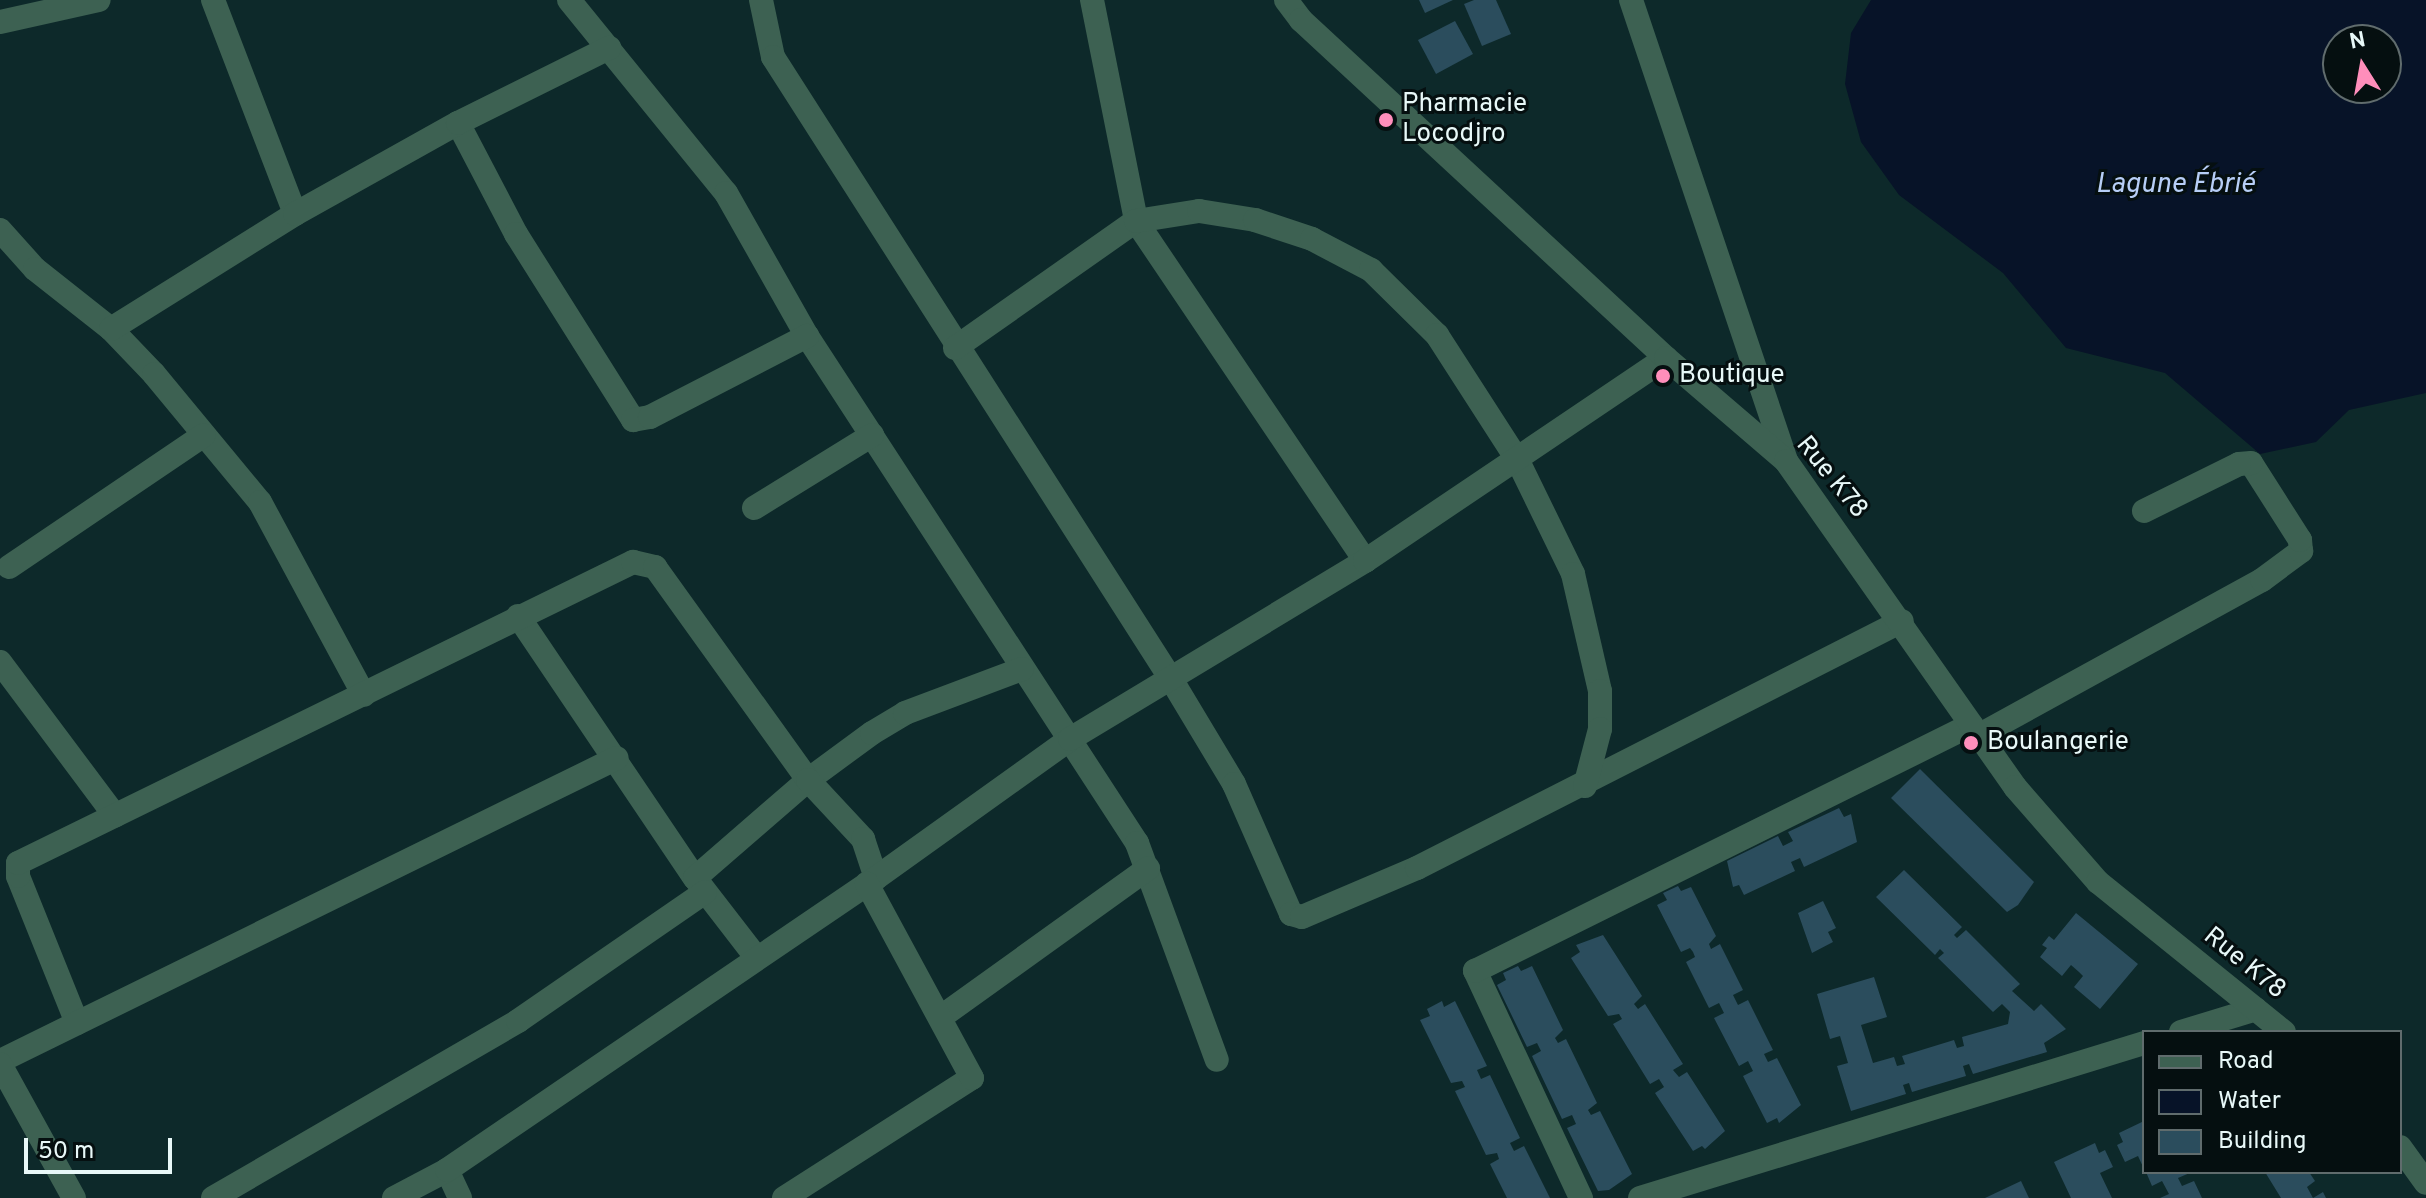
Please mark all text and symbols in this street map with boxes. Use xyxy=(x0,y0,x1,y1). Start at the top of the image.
north arrow xyxy=(2322,24,2402,104)
text: N xyxy=(2347,27,2368,57)
place label: Pharmacie Locodjro xyxy=(1402,89,1527,150)
marker: Pharmacie Locodjro xyxy=(1377,111,1395,129)
water label: Lagune Ébrié xyxy=(2095,168,2255,202)
place label: Boutique xyxy=(1679,360,1784,392)
marker: Boutique xyxy=(1654,367,1672,385)
street label: Rue K78 xyxy=(1788,431,1874,525)
place label: Boulangerie xyxy=(1987,727,2129,759)
marker: Boulangerie xyxy=(1962,734,1980,752)
street label: Rue K78 xyxy=(2197,921,2291,1007)
legend xyxy=(2142,1030,2402,1174)
text: Road xyxy=(2218,1047,2274,1077)
text: Water xyxy=(2218,1087,2281,1117)
scale bar xyxy=(28,1122,176,1172)
text: Building xyxy=(2218,1127,2307,1157)
text: 50 m xyxy=(38,1137,94,1167)

